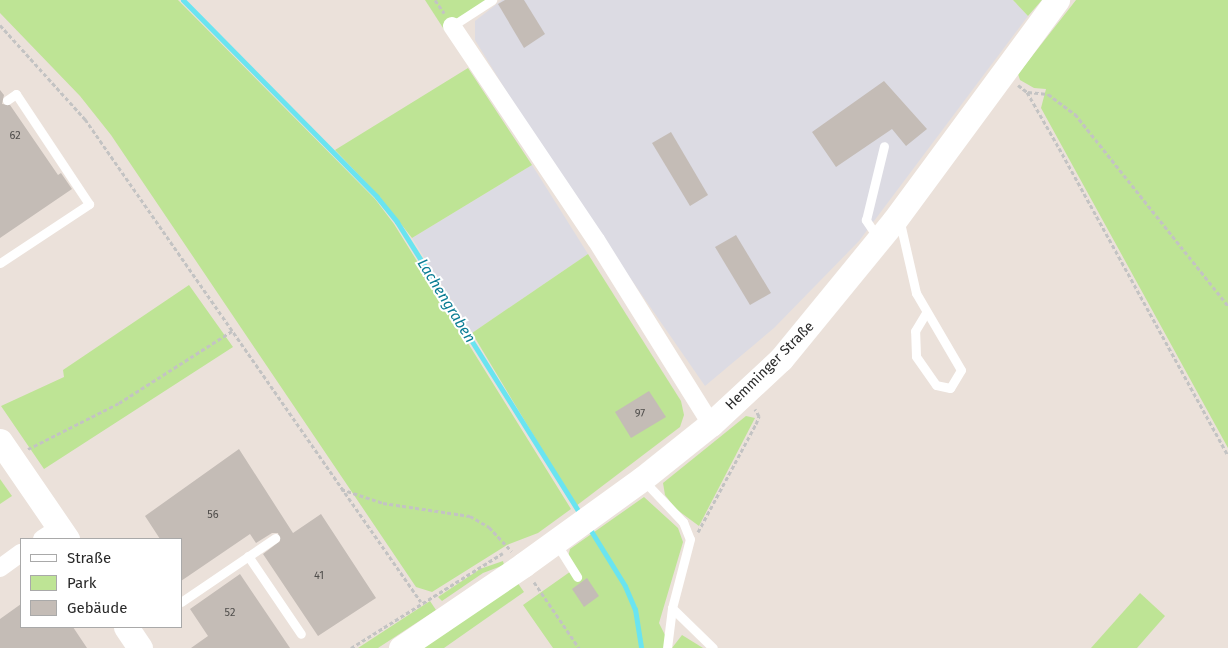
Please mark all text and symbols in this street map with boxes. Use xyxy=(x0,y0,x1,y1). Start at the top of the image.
house number: 62 xyxy=(9,129,21,143)
water label: Lachengraben xyxy=(413,256,479,346)
street label: Hemminger Straße xyxy=(722,318,818,414)
house number: 97 xyxy=(635,407,645,421)
house number: 56 xyxy=(207,508,219,522)
legend xyxy=(20,538,182,628)
text: Straße xyxy=(67,549,111,567)
house number: 41 xyxy=(314,569,324,583)
text: Park xyxy=(67,574,97,592)
text: Gebäude xyxy=(67,599,127,617)
house number: 52 xyxy=(225,606,235,620)

